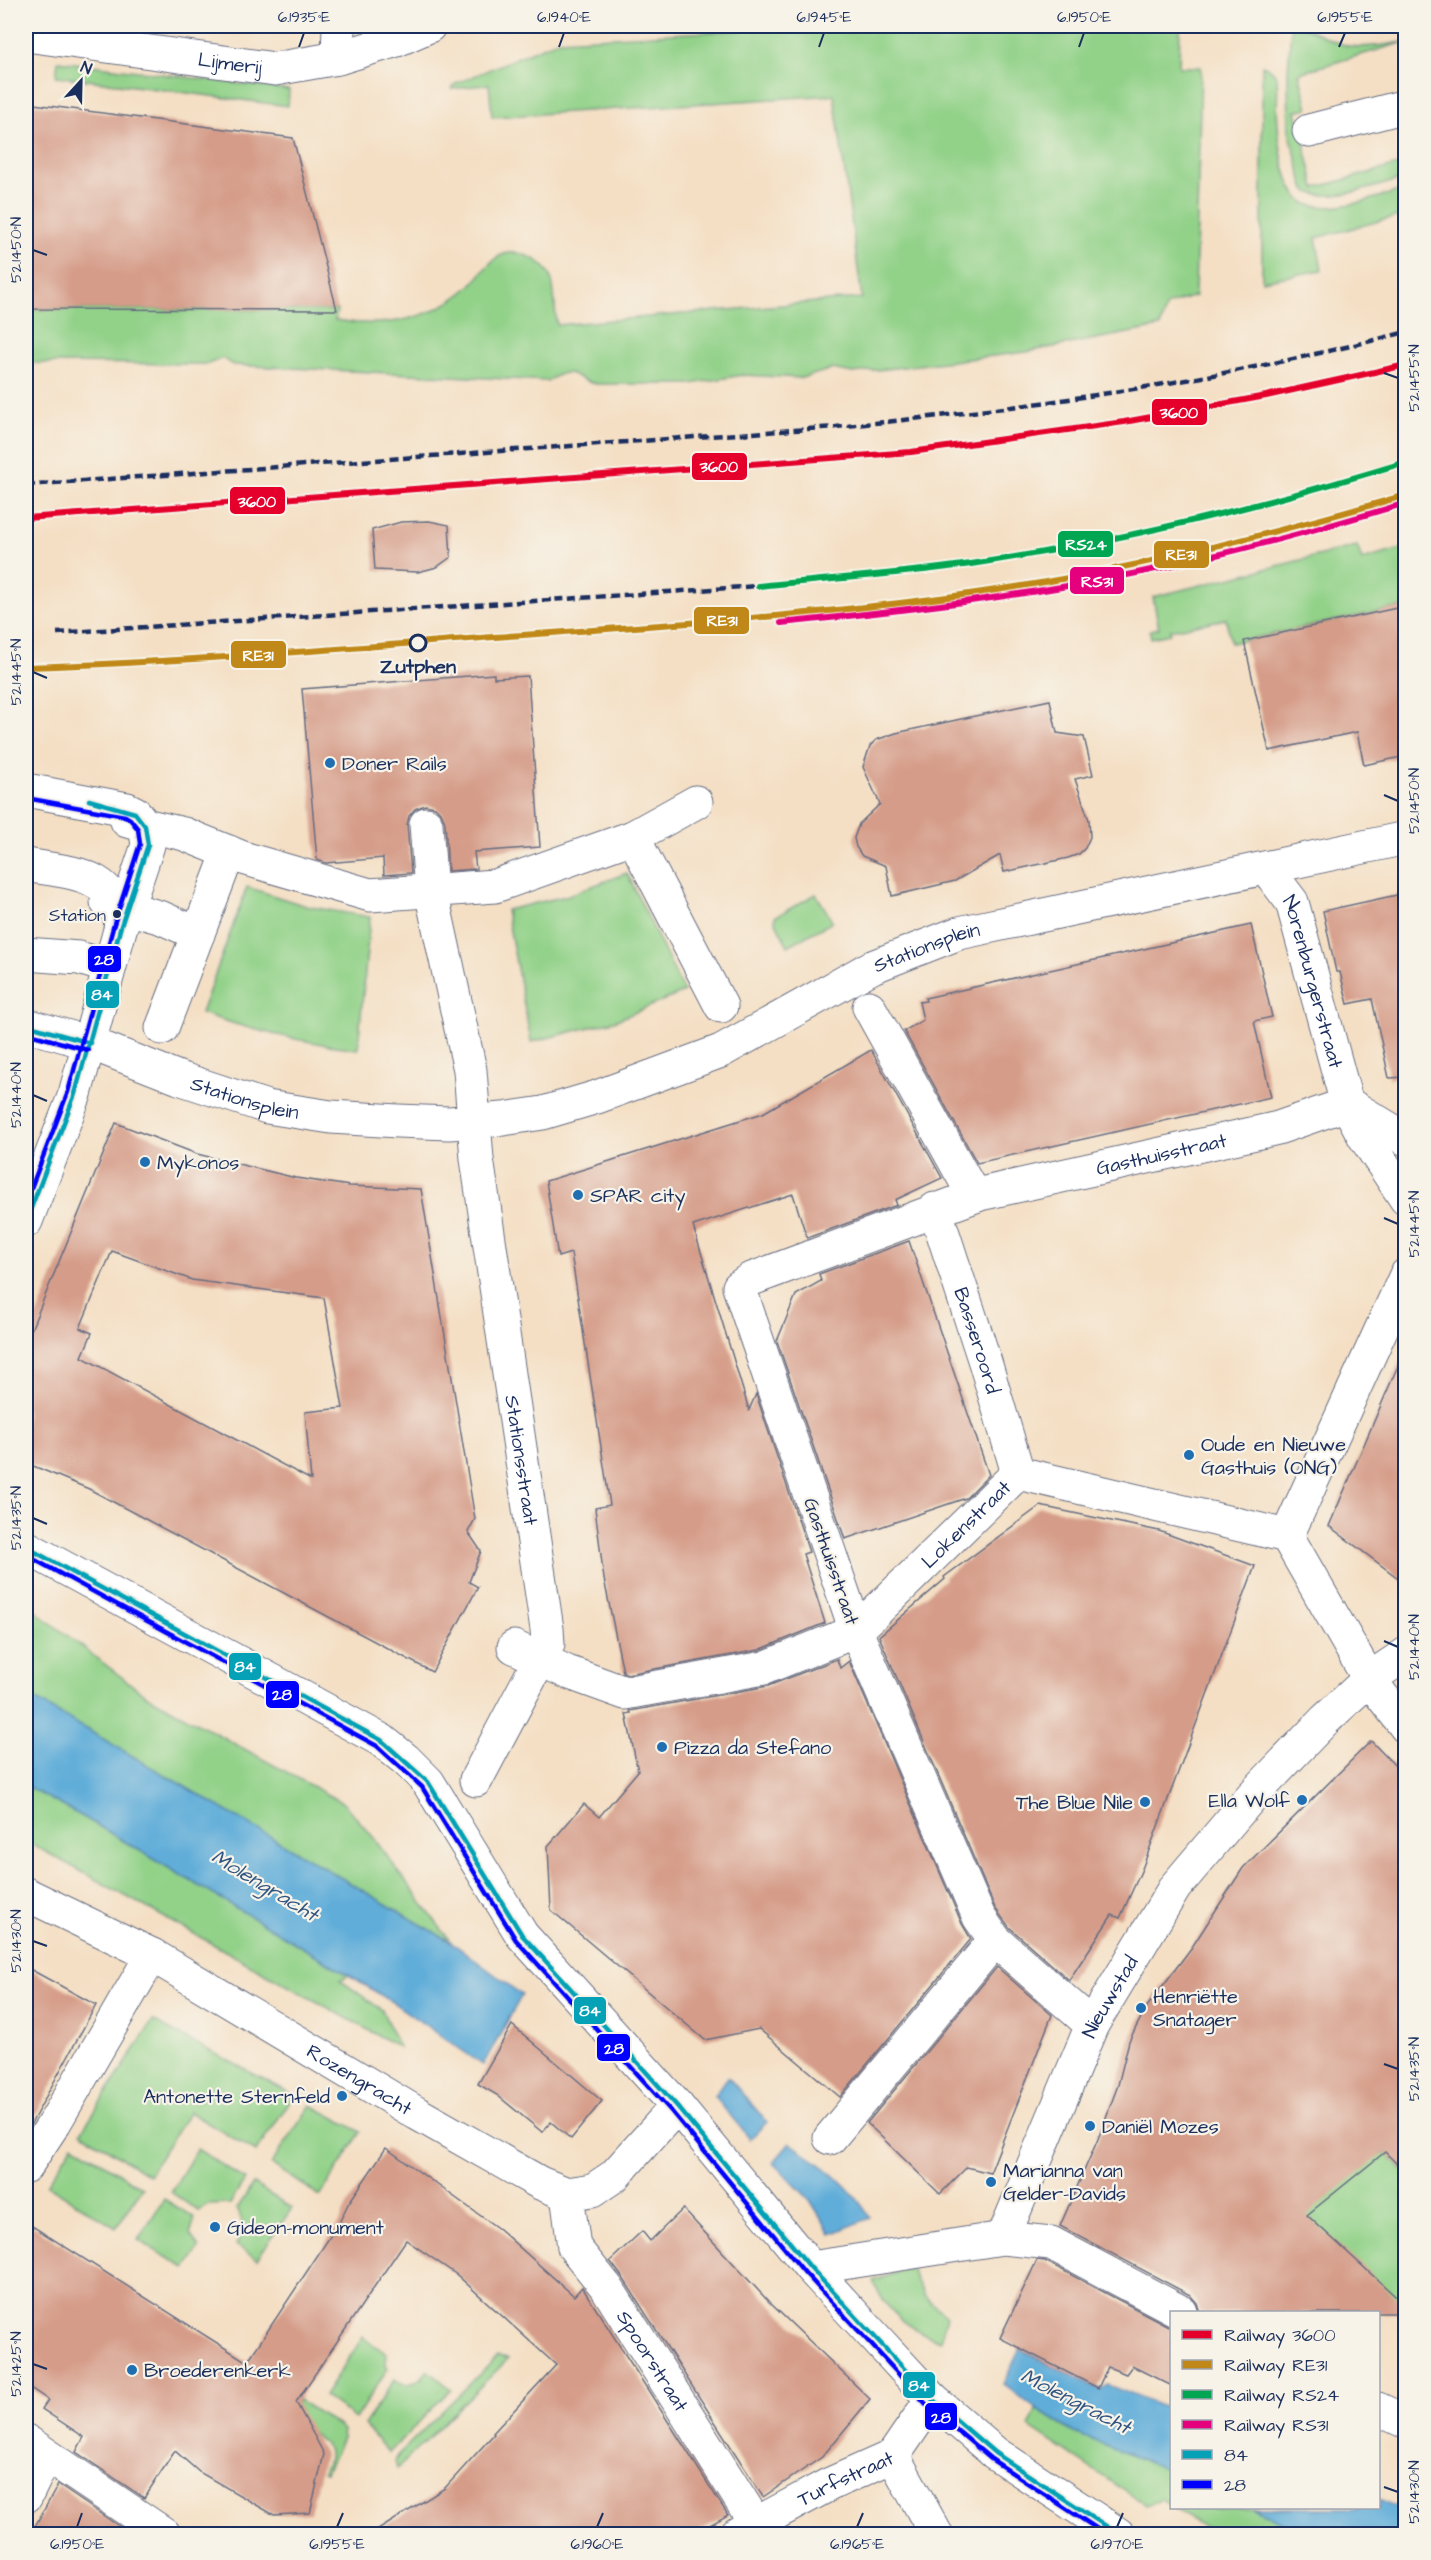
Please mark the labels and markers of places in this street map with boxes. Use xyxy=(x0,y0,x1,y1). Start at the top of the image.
marker: Zutphen xyxy=(409,634,427,652)
place label: Zutphen xyxy=(380,653,456,681)
place label: Doner Rails xyxy=(342,750,447,778)
marker: Doner Rails xyxy=(323,756,337,770)
place label: Station xyxy=(49,903,106,928)
marker: Station xyxy=(111,908,123,920)
place label: Mykonos xyxy=(157,1149,239,1178)
marker: Mykonos xyxy=(138,1155,152,1169)
place label: SPAR city xyxy=(590,1182,685,1211)
marker: SPAR city xyxy=(571,1188,585,1202)
place label: Oude en Nieuwe Gasthuis (ONG) xyxy=(1201,1431,1346,1482)
marker: Oude en Nieuwe Gasthuis (ONG) xyxy=(1182,1448,1196,1462)
place label: Pizza da Stefano xyxy=(674,1734,831,1762)
marker: Pizza da Stefano xyxy=(655,1740,669,1754)
place label: Ella Wolf xyxy=(1209,1787,1290,1815)
place label: The Blue Nile xyxy=(1016,1789,1133,1817)
marker: Ella Wolf xyxy=(1295,1793,1309,1807)
marker: The Blue Nile xyxy=(1138,1795,1152,1809)
place label: Henriëtte Snatager xyxy=(1153,1983,1238,2035)
marker: Henriëtte Snatager xyxy=(1134,2001,1148,2015)
place label: Antonette Sternfeld xyxy=(143,2083,330,2111)
marker: Antonette Sternfeld xyxy=(335,2089,349,2103)
place label: Daniël Mozes xyxy=(1102,2113,1219,2141)
marker: Daniël Mozes xyxy=(1083,2119,1097,2133)
place label: Marianna van Gelder-Davids xyxy=(1003,2157,1126,2208)
marker: Marianna van Gelder-Davids xyxy=(984,2175,998,2189)
place label: Gideon-monument xyxy=(227,2214,384,2242)
marker: Gideon-monument xyxy=(208,2220,222,2234)
place label: Broederenkerk xyxy=(144,2357,291,2385)
marker: Broederenkerk xyxy=(125,2363,139,2377)

